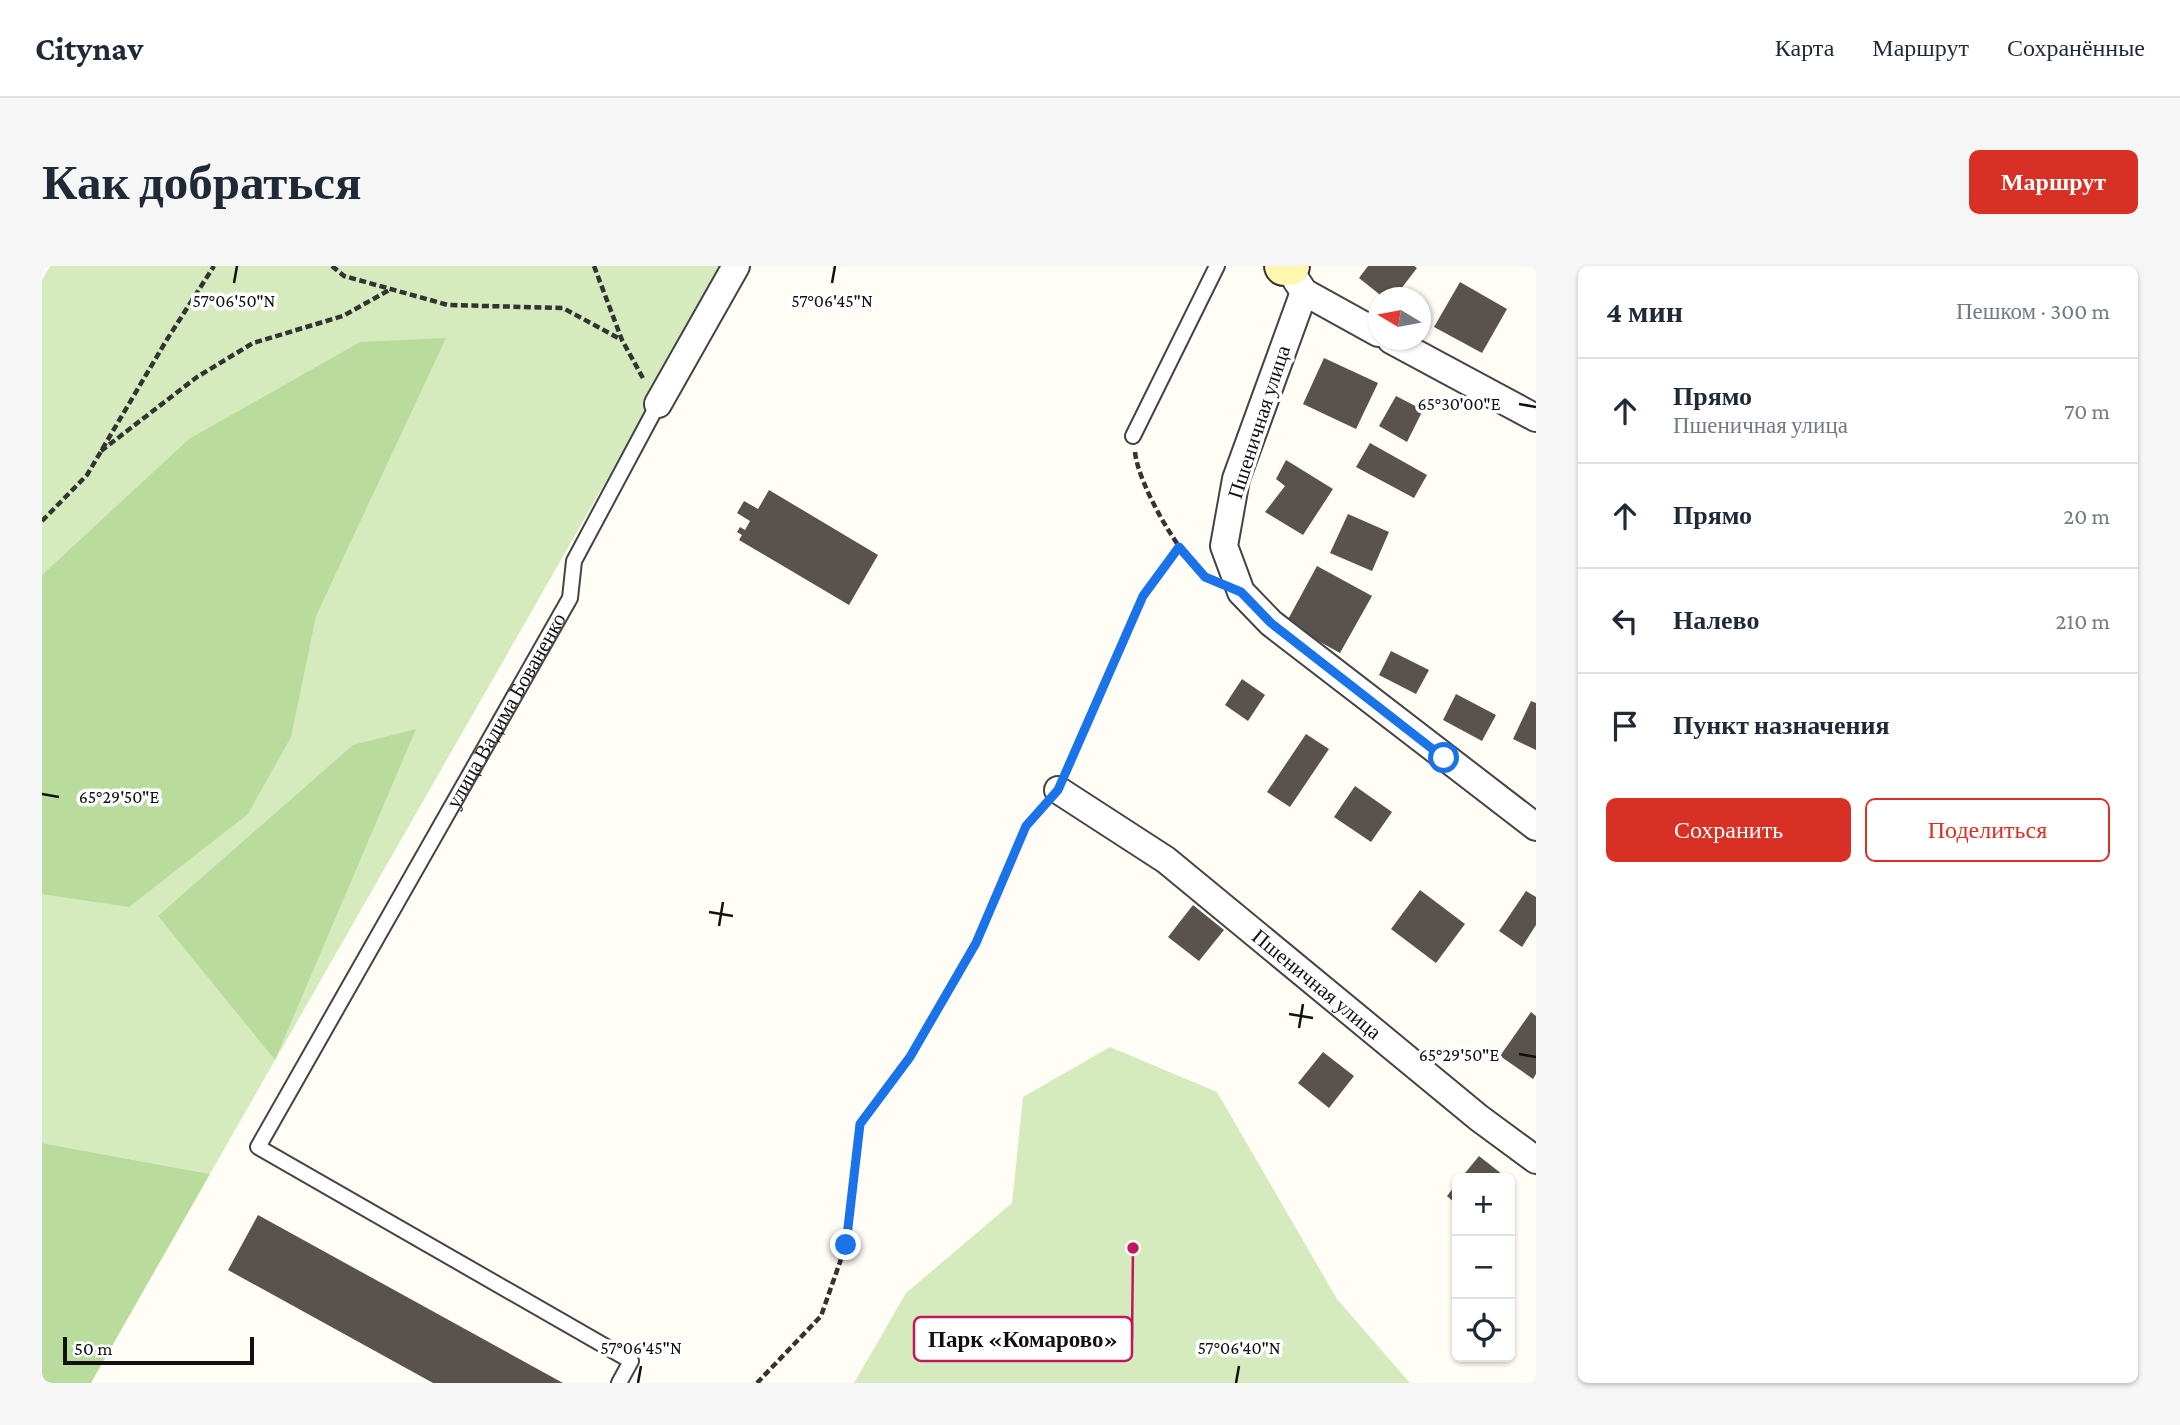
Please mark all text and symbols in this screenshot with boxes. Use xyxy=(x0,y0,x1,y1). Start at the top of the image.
text: Citynav xyxy=(35,30,143,67)
text: Карта xyxy=(1775,34,1834,61)
text: Маршрут xyxy=(1872,34,1969,61)
text: Сохранённые xyxy=(2007,34,2145,61)
button: Маршрут xyxy=(1969,150,2138,214)
text: Как добраться xyxy=(42,155,362,210)
north arrow xyxy=(1368,287,1431,350)
text: 57°06'50"N xyxy=(193,291,276,311)
text: 57°06'45"N xyxy=(791,291,873,311)
text: 4 мин xyxy=(1606,295,1683,328)
text: Пешком · 300 m xyxy=(1956,298,2110,324)
street label: Пшеничная улица xyxy=(1223,342,1295,502)
text: Прямо xyxy=(1673,382,1752,411)
icon: ahead xyxy=(1606,392,1644,430)
text: 65°30'00"E xyxy=(1418,394,1501,414)
text: 70 m xyxy=(2064,398,2110,424)
text: Пшеничная улица xyxy=(1673,412,1848,438)
icon: ahead xyxy=(1606,497,1644,535)
text: Прямо xyxy=(1673,501,1752,530)
text: 20 m xyxy=(2063,503,2110,529)
icon: left xyxy=(1606,602,1644,640)
text: Налево xyxy=(1673,606,1759,635)
text: 210 m xyxy=(2056,608,2110,634)
street label: улица Вадима Бованенко xyxy=(441,609,571,812)
icon: arrive xyxy=(1606,707,1644,745)
text: Пункт назначения xyxy=(1673,711,1890,740)
route start xyxy=(1428,742,1459,773)
text: 65°29'50"E xyxy=(79,787,159,807)
button: Сохранить xyxy=(1606,798,1851,862)
button: Поделиться xyxy=(1865,798,2110,862)
street label: Пшеничная улица xyxy=(1247,924,1387,1045)
text: 65°29'50"E xyxy=(1419,1045,1499,1065)
map controls xyxy=(1452,1173,1515,1362)
button: + xyxy=(1452,1173,1515,1236)
route end xyxy=(830,1229,861,1260)
button: − xyxy=(1452,1236,1515,1299)
button: locate xyxy=(1452,1299,1515,1362)
callout: Парк «Комарово» xyxy=(914,1317,1132,1361)
text: Парк «Комарово» xyxy=(928,1326,1118,1352)
scale bar xyxy=(63,1334,254,1366)
text: 50 m xyxy=(74,1338,113,1359)
text: 57°06'45"N xyxy=(600,1338,682,1358)
text: 57°06'40"N xyxy=(1197,1338,1281,1358)

